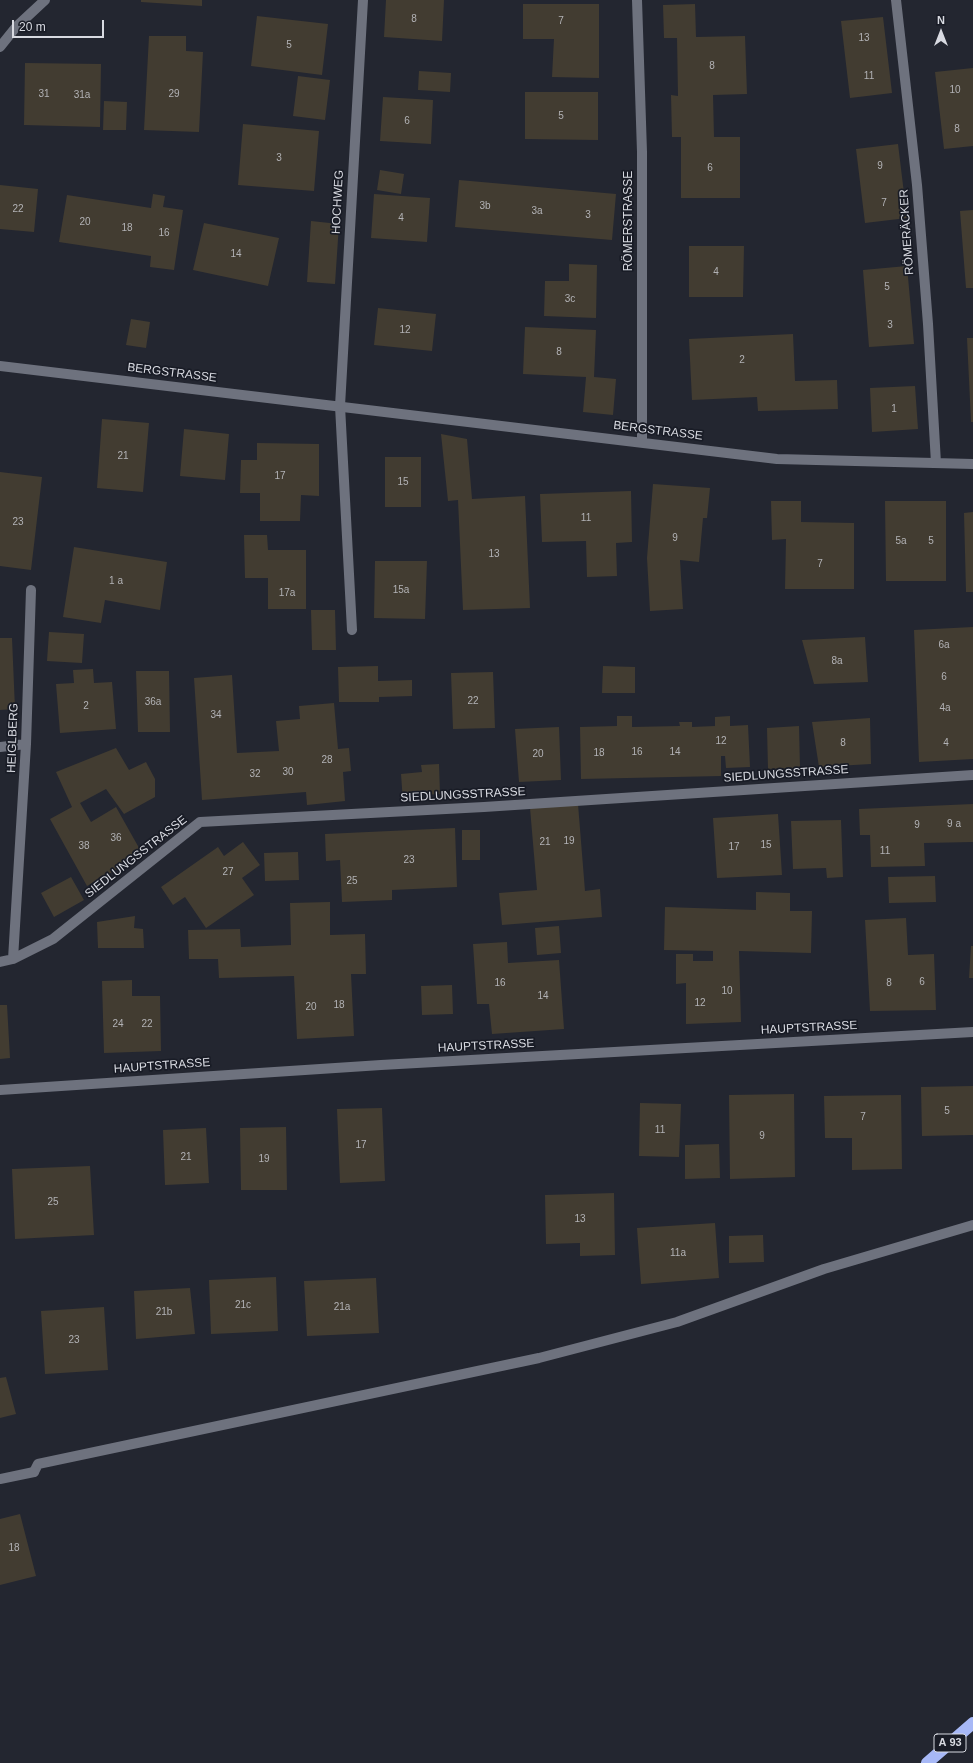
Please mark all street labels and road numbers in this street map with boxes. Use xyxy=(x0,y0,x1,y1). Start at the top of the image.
street label: HOCHWEG xyxy=(329,170,347,234)
street label: RÖMERSTRASSE xyxy=(622,171,636,271)
street label: RÖMERÄCKER xyxy=(897,189,917,275)
street label: BERGSTRASSE xyxy=(126,360,218,386)
street label: BERGSTRASSE xyxy=(612,418,704,444)
street label: HEIGLBERG xyxy=(5,703,21,773)
street label: SIEDLUNGSSTRASSE xyxy=(723,762,849,786)
street label: SIEDLUNGSSTRASSE xyxy=(400,785,526,805)
street label: SIEDLUNGSSTRASSE xyxy=(82,813,190,901)
street label: HAUPTSTRASSE xyxy=(760,1018,858,1038)
street label: HAUPTSTRASSE xyxy=(437,1036,535,1056)
street label: HAUPTSTRASSE xyxy=(113,1055,211,1077)
road number: A 93 xyxy=(934,1734,966,1752)

